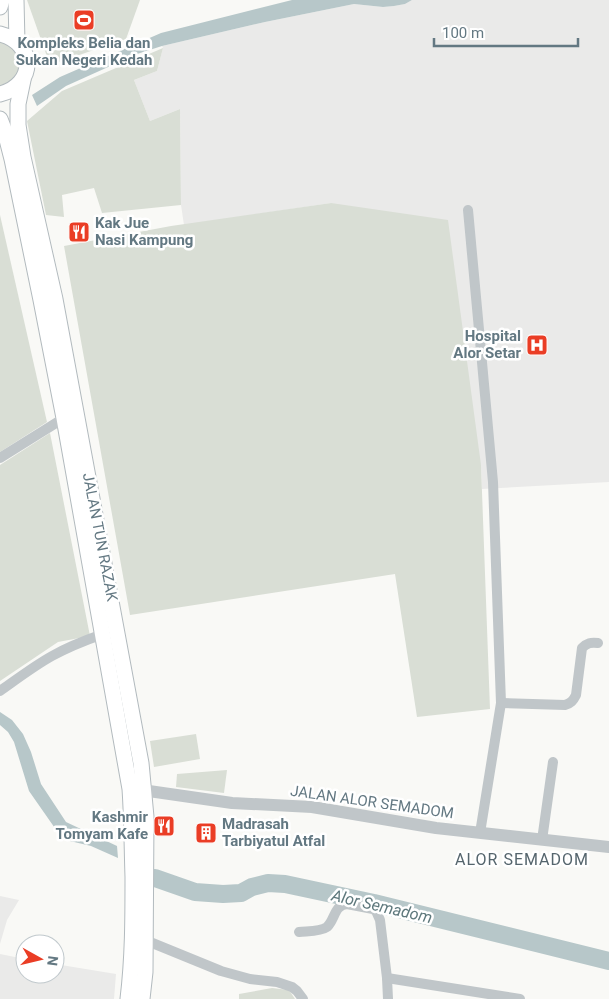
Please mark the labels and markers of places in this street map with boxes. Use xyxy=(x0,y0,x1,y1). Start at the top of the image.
sports icon: Kompleks Belia dan Sukan Negeri Kedah xyxy=(72,8,96,32)
place label: Kompleks Belia dan Sukan Negeri Kedah xyxy=(16,34,152,69)
place label: Kak Jue Nasi Kampung xyxy=(95,214,193,249)
restaurant icon: Kak Jue Nasi Kampung xyxy=(67,220,91,244)
place label: Hospital Alor Setar xyxy=(453,327,522,362)
hospital icon: Hospital Alor Setar xyxy=(525,333,549,357)
place label: Kashmir Tomyam Kafe xyxy=(55,808,148,843)
restaurant icon: Kashmir Tomyam Kafe xyxy=(152,814,176,838)
place label: Madrasah Tarbiyatul Atfal xyxy=(222,815,325,850)
building icon: Madrasah Tarbiyatul Atfal xyxy=(194,821,218,845)

